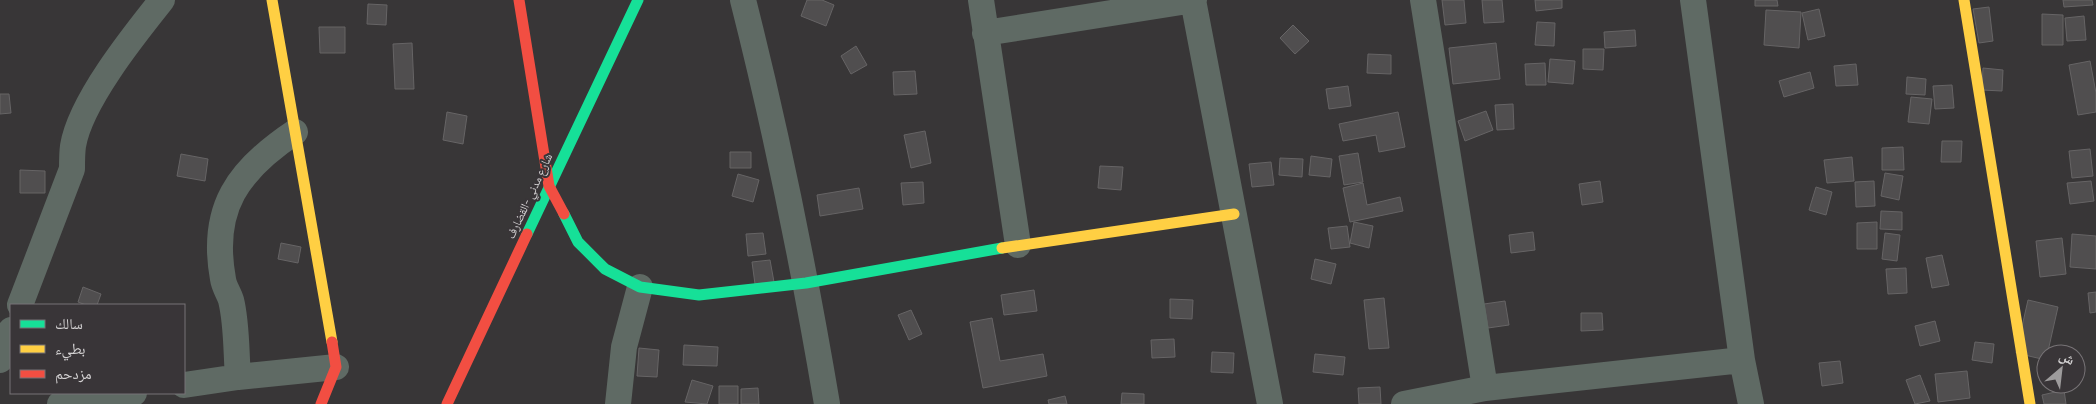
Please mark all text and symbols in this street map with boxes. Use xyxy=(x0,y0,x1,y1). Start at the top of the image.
street label: شارع مدني -القضارف xyxy=(502,150,558,242)
legend xyxy=(10,304,185,394)
text: سالك xyxy=(55,313,83,334)
text: بطيء xyxy=(55,338,85,361)
north arrow xyxy=(2036,344,2086,394)
text: ش xyxy=(2056,345,2078,369)
text: مزدحم xyxy=(55,363,92,384)

